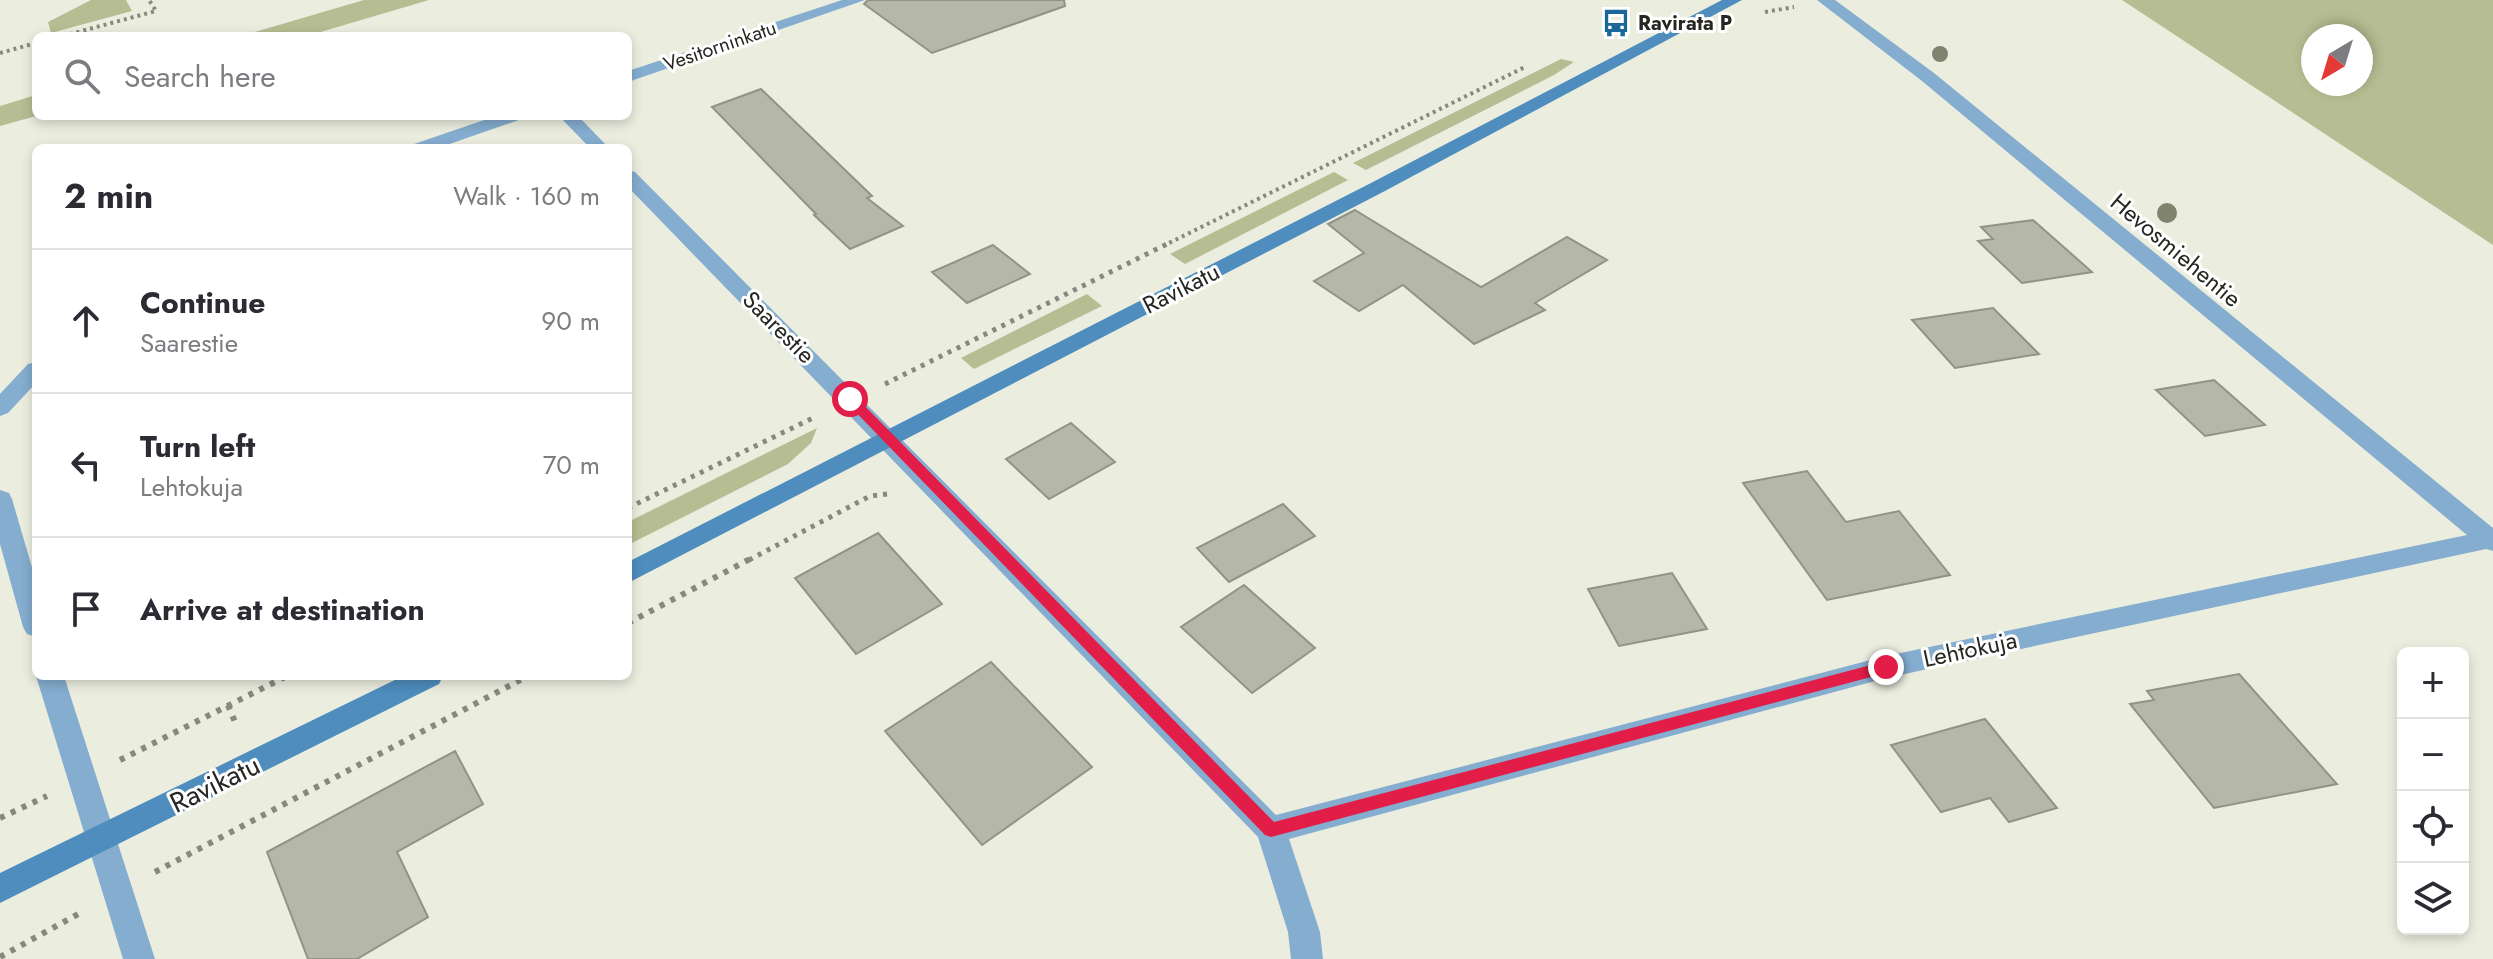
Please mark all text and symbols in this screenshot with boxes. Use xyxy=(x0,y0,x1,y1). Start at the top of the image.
bus stop icon: Ravirata P xyxy=(1601,8,1631,38)
place label: Ravirata P xyxy=(1638,9,1732,38)
street label: Vesitorninkatu xyxy=(660,13,780,79)
north arrow xyxy=(2301,24,2373,96)
search box xyxy=(32,32,632,120)
icon: search xyxy=(60,54,104,98)
text: Search here xyxy=(124,55,276,98)
text: 2 min xyxy=(64,172,153,221)
text: Walk · 160 m xyxy=(453,177,600,215)
street label: Hevosmiehentie xyxy=(2103,185,2249,315)
street label: Ravikatu xyxy=(1136,254,1226,322)
text: Continue xyxy=(140,281,266,324)
street label: Saarestie xyxy=(735,283,823,371)
icon: ahead xyxy=(64,299,108,343)
text: 90 m xyxy=(541,302,600,340)
text: Saarestie xyxy=(140,324,238,362)
route start xyxy=(832,381,868,417)
text: Turn left xyxy=(140,425,255,468)
icon: left xyxy=(64,443,108,487)
text: 70 m xyxy=(543,446,600,484)
text: Lehtokuja xyxy=(140,468,243,506)
icon: arrive xyxy=(64,587,108,631)
text: Arrive at destination xyxy=(140,588,425,631)
street label: Lehtokuja xyxy=(1920,622,2020,676)
map controls xyxy=(2397,647,2469,935)
button: + xyxy=(2397,647,2469,719)
route end xyxy=(1868,649,1904,685)
button: − xyxy=(2397,719,2469,791)
street label: Ravikatu xyxy=(163,745,267,823)
button: locate xyxy=(2397,791,2469,863)
button: layers xyxy=(2397,863,2469,935)

